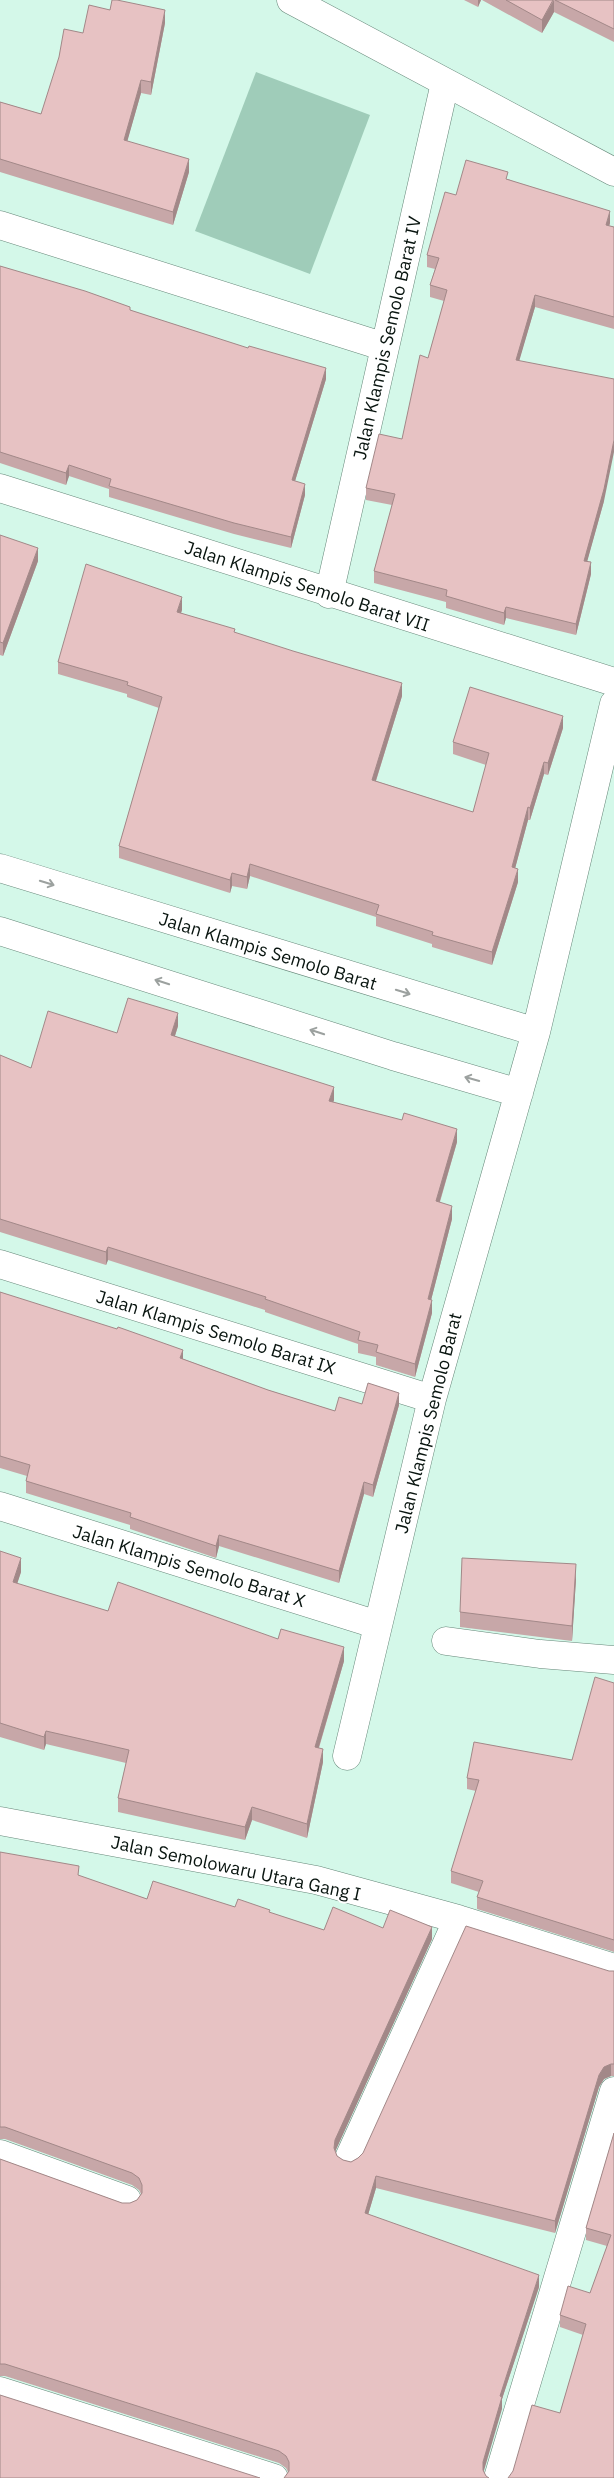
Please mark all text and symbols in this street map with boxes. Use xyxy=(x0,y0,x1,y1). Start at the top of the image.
street label: Jalan Klampis Semolo Barat IV xyxy=(348,214,426,462)
street label: Jalan Klampis Semolo Barat VII xyxy=(182,535,432,637)
one-way arrow xyxy=(38,879,54,888)
street label: Jalan Klampis Semolo Barat xyxy=(156,907,380,995)
one-way arrow xyxy=(154,977,170,987)
one-way arrow xyxy=(394,987,410,997)
one-way arrow xyxy=(310,1027,325,1036)
one-way arrow xyxy=(465,1074,481,1084)
street label: Jalan Klampis Semolo Barat IX xyxy=(94,1285,338,1379)
street label: Jalan Klampis Semolo Barat xyxy=(389,1310,467,1536)
street label: Jalan Klampis Semolo Barat X xyxy=(70,1520,308,1612)
street label: Jalan Semolowaru Utara Gang I xyxy=(109,1830,363,1906)

